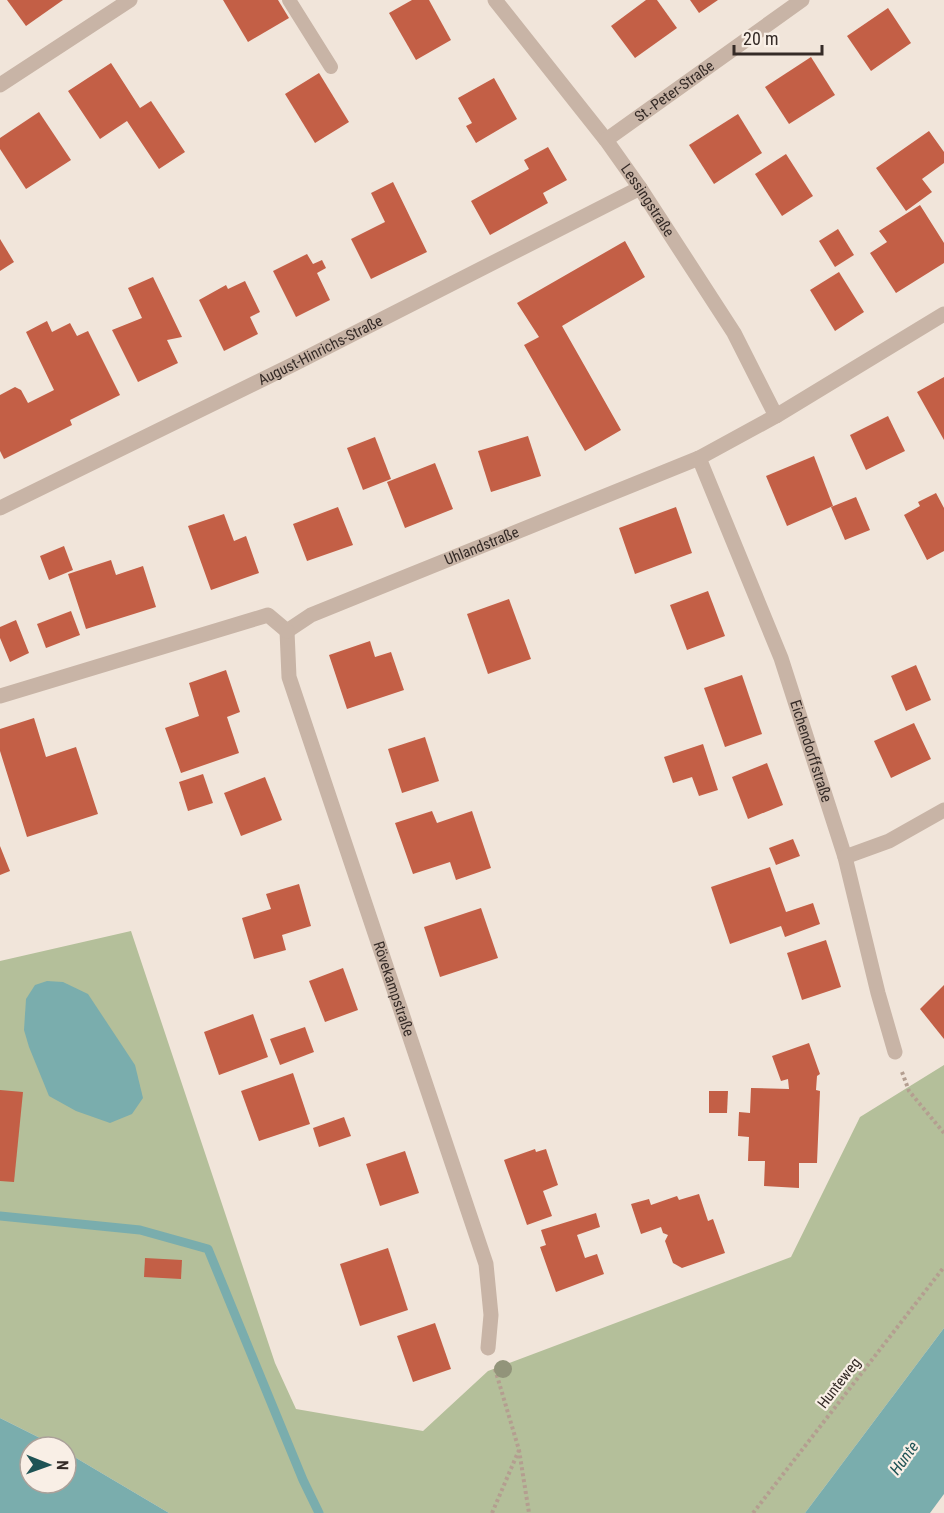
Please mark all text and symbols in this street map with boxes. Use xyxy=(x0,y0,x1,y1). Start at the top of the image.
scale bar xyxy=(734,18,822,56)
text: 20 m xyxy=(743,28,778,49)
street label: St.-Peter-Straße xyxy=(631,57,718,126)
street label: Lessingstraße xyxy=(617,161,678,240)
street label: August-Hinrichs-Straße xyxy=(255,311,386,389)
street label: Uhlandstraße xyxy=(442,523,522,569)
street label: Eichendorffstraße xyxy=(786,698,836,804)
street label: Rövekampstraße xyxy=(369,939,418,1039)
street label: Hunteweg xyxy=(814,1354,864,1412)
north arrow xyxy=(18,1435,78,1495)
water label: Hunte xyxy=(886,1438,922,1478)
text: N xyxy=(53,1460,72,1470)

